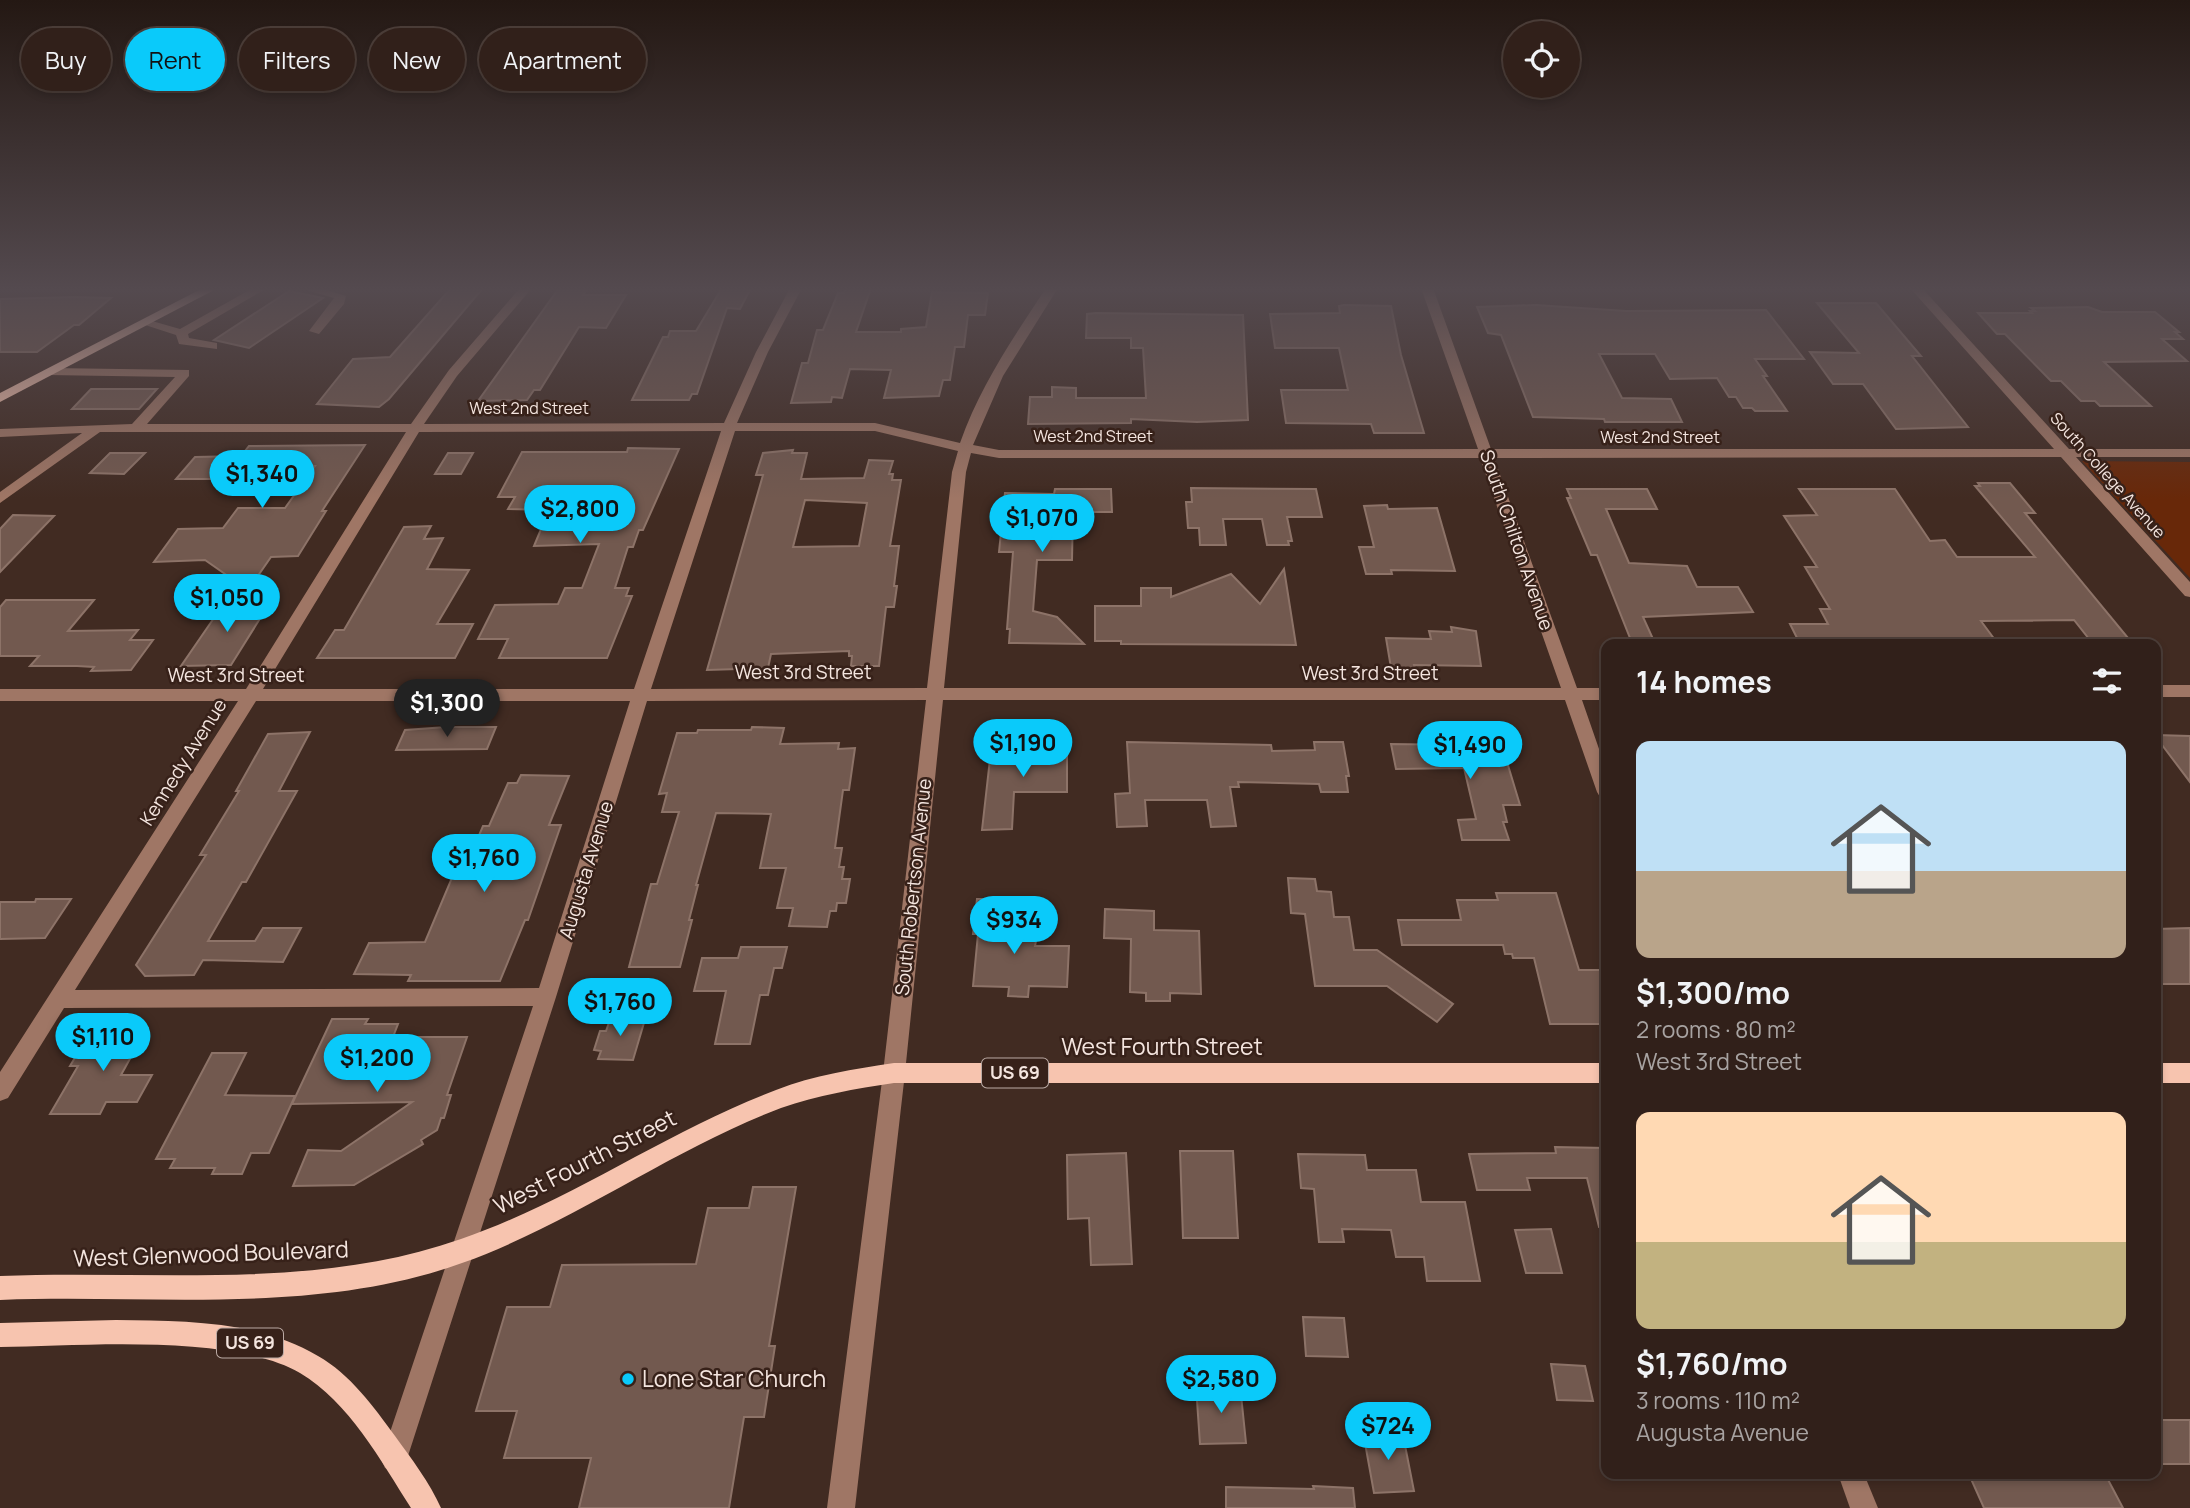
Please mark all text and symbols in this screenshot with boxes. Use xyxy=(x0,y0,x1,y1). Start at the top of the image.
map controls xyxy=(1503,21,1580,98)
button: locate xyxy=(1503,21,1580,98)
chip: Buy xyxy=(21,28,111,91)
chip: Rent xyxy=(125,28,225,91)
chip: Filters xyxy=(239,28,355,91)
chip: New xyxy=(369,28,465,91)
chip: Apartment xyxy=(479,28,646,91)
street label: West 2nd Street xyxy=(469,397,589,419)
street label: South College Avenue xyxy=(2045,407,2171,543)
street label: West 2nd Street xyxy=(1033,425,1153,447)
street label: West 2nd Street xyxy=(1600,426,1720,448)
street label: South Chilton Avenue xyxy=(1474,446,1560,634)
pin: $1,340 xyxy=(205,450,319,510)
text: $1,340 xyxy=(225,457,299,489)
pin: $2,800 xyxy=(523,486,637,545)
text: $2,800 xyxy=(540,492,620,524)
pin: $1,070 xyxy=(985,494,1099,554)
text: $1,070 xyxy=(1005,501,1079,533)
pin: $1,050 xyxy=(170,574,284,634)
text: $1,050 xyxy=(190,581,264,613)
street label: West 3rd Street xyxy=(734,659,872,685)
street label: West 3rd Street xyxy=(1301,660,1439,686)
text: 14 homes xyxy=(1636,661,1772,702)
street label: West 3rd Street xyxy=(167,662,305,688)
icon: filters xyxy=(2088,662,2126,700)
pin: $1,300 xyxy=(390,680,504,739)
text: $1,300 xyxy=(410,686,484,718)
street label: Kennedy Avenue xyxy=(134,694,232,830)
pin: $1,190 xyxy=(966,720,1080,779)
pin: $1,490 xyxy=(1413,722,1527,781)
text: $1,190 xyxy=(989,726,1057,758)
text: $1,490 xyxy=(1433,728,1507,760)
street label: South Robertson Avenue xyxy=(889,777,937,997)
icon: home xyxy=(1818,786,1944,912)
street label: Augusta Avenue xyxy=(553,798,619,942)
pin: $1,760 xyxy=(427,834,541,894)
text: $1,760 xyxy=(448,841,520,873)
pin: $934 xyxy=(973,897,1055,956)
text: $934 xyxy=(986,903,1042,935)
text: $1,300/mo xyxy=(1636,972,1790,1013)
pin: $1,760 xyxy=(563,978,677,1038)
text: $1,760 xyxy=(584,985,656,1017)
text: 2 rooms · 80 m² xyxy=(1636,1013,1796,1045)
pin: $1,110 xyxy=(46,1014,160,1073)
text: $1,110 xyxy=(71,1020,135,1052)
street label: West Fourth Street xyxy=(1061,1030,1263,1062)
pin: $1,200 xyxy=(320,1034,434,1094)
text: $1,200 xyxy=(340,1041,414,1073)
text: West 3rd Street xyxy=(1636,1045,1802,1077)
road number: US 69 xyxy=(982,1058,1048,1088)
street label: West Fourth Street xyxy=(488,1101,681,1221)
icon: home xyxy=(1818,1157,1944,1283)
street label: West Glenwood Boulevard xyxy=(73,1232,349,1274)
road number: US 69 xyxy=(217,1328,283,1358)
text: $1,760/mo xyxy=(1636,1343,1788,1384)
pin: $2,580 xyxy=(1164,1356,1278,1415)
place label: Lone Star Church xyxy=(642,1362,826,1394)
text: $2,580 xyxy=(1182,1362,1260,1394)
marker: Lone Star Church xyxy=(620,1371,636,1387)
text: 3 rooms · 110 m² xyxy=(1636,1384,1800,1416)
pin: $724 xyxy=(1347,1402,1429,1462)
text: $724 xyxy=(1361,1409,1415,1441)
text: Augusta Avenue xyxy=(1636,1416,1809,1448)

